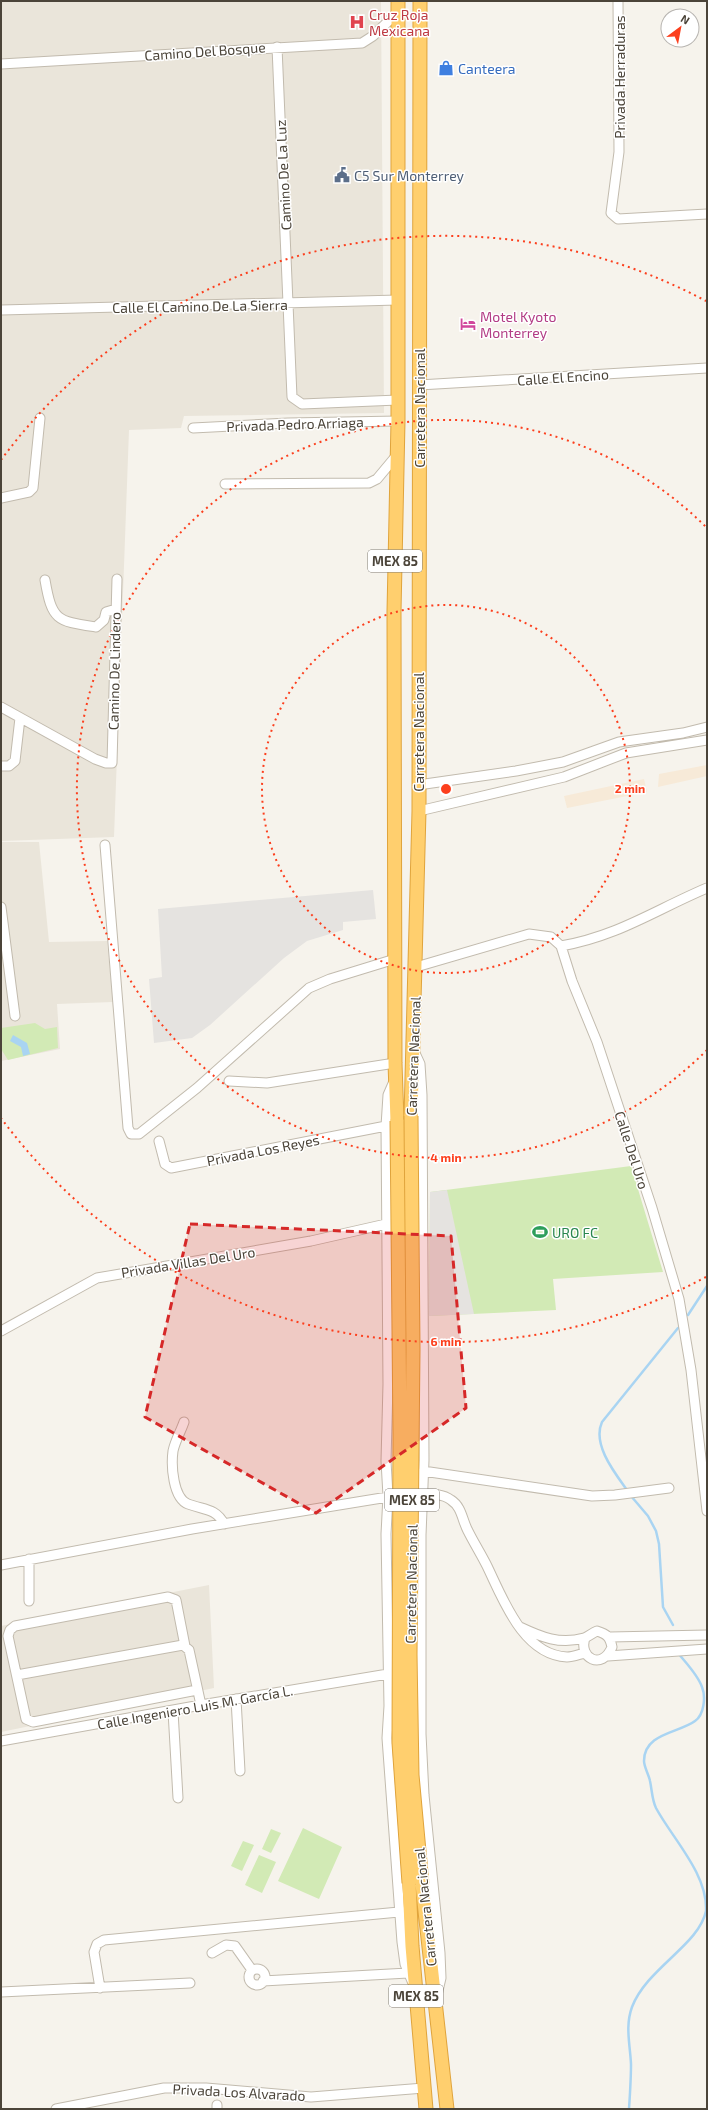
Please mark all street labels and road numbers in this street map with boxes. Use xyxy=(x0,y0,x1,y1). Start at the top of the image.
street label: Privada Herraduras xyxy=(611,15,628,139)
street label: Camino Del Bosque xyxy=(144,38,266,64)
street label: Camino De La Luz xyxy=(272,119,294,231)
street label: Calle El Camino De La Sierra xyxy=(112,296,288,316)
street label: Carretera Nacional xyxy=(411,348,428,468)
street label: Calle El Encino xyxy=(517,365,609,389)
street label: Privada Pedro Arriaga xyxy=(226,413,364,435)
road number: MEX 85 xyxy=(368,550,422,572)
street label: Camino De Lindero xyxy=(104,612,124,730)
street label: Carretera Nacional xyxy=(410,672,427,792)
street label: Carretera Nacional xyxy=(402,995,424,1116)
street label: Calle Del Uro xyxy=(611,1109,653,1191)
street label: Privada Los Reyes xyxy=(205,1131,321,1169)
street label: Privada Villas Del Uro xyxy=(120,1243,256,1281)
road number: MEX 85 xyxy=(385,1489,439,1511)
street label: Carretera Nacional xyxy=(401,1523,421,1644)
street label: Calle Ingeniero Luis M. García L. xyxy=(96,1681,294,1733)
street label: Carretera Nacional xyxy=(410,1846,440,1967)
road number: MEX 85 xyxy=(389,1985,443,2007)
street label: Privada Los Alvarado xyxy=(172,2080,306,2104)

